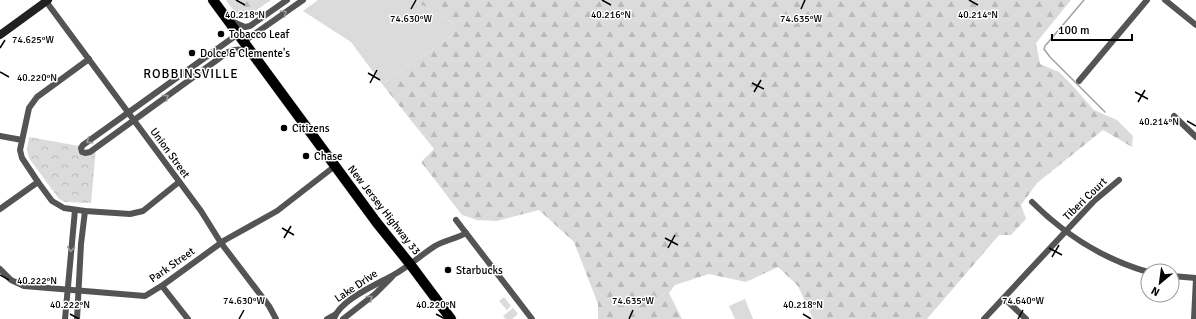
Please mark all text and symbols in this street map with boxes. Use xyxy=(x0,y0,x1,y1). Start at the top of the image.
text: 40.218°N xyxy=(225,9,265,21)
text: 40.216°N xyxy=(591,9,631,21)
text: 40.214°N xyxy=(958,9,998,21)
one-way arrow xyxy=(280,11,287,18)
text: 74.630°W xyxy=(390,13,432,25)
text: 74.635°W xyxy=(780,13,822,25)
scale bar xyxy=(1052,16,1132,42)
text: 100 m xyxy=(1058,23,1090,38)
place label: Tobacco Leaf xyxy=(229,28,290,41)
marker: Tobacco Leaf xyxy=(216,29,226,39)
text: 74.625°W xyxy=(12,34,54,46)
place label: Dolce & Clemente's xyxy=(200,47,290,60)
marker: Dolce & Clemente's xyxy=(187,48,197,58)
district label: ROBBINSVILLE xyxy=(143,66,239,82)
text: 40.220°N xyxy=(17,72,57,84)
one-way arrow xyxy=(162,95,169,102)
text: 40.214°N xyxy=(1139,116,1179,128)
place label: Citizens xyxy=(292,122,330,135)
marker: Citizens xyxy=(279,123,289,133)
street label: Union Street xyxy=(147,125,193,181)
one-way arrow xyxy=(86,136,93,143)
place label: Chase xyxy=(314,150,343,163)
marker: Chase xyxy=(301,151,311,161)
street label: New Jersey Highway 33 xyxy=(345,163,423,257)
street label: Tiberi Court xyxy=(1060,175,1110,223)
street label: Park Street xyxy=(147,245,197,285)
one-way arrow xyxy=(67,246,76,252)
north arrow xyxy=(1140,263,1180,303)
place label: Starbucks xyxy=(456,264,503,277)
marker: Starbucks xyxy=(443,265,453,275)
street label: Lake Drive xyxy=(332,267,380,305)
text: 40.222°N xyxy=(17,275,57,287)
text: N xyxy=(1149,284,1162,299)
text: 74.630°W xyxy=(223,295,265,307)
text: 74.635°W xyxy=(612,295,654,307)
text: 74.640°W xyxy=(1002,295,1044,307)
one-way arrow xyxy=(366,296,373,303)
text: 40.222°N xyxy=(50,299,90,311)
text: 40.220°N xyxy=(416,299,456,311)
text: 40.218°N xyxy=(783,299,823,311)

